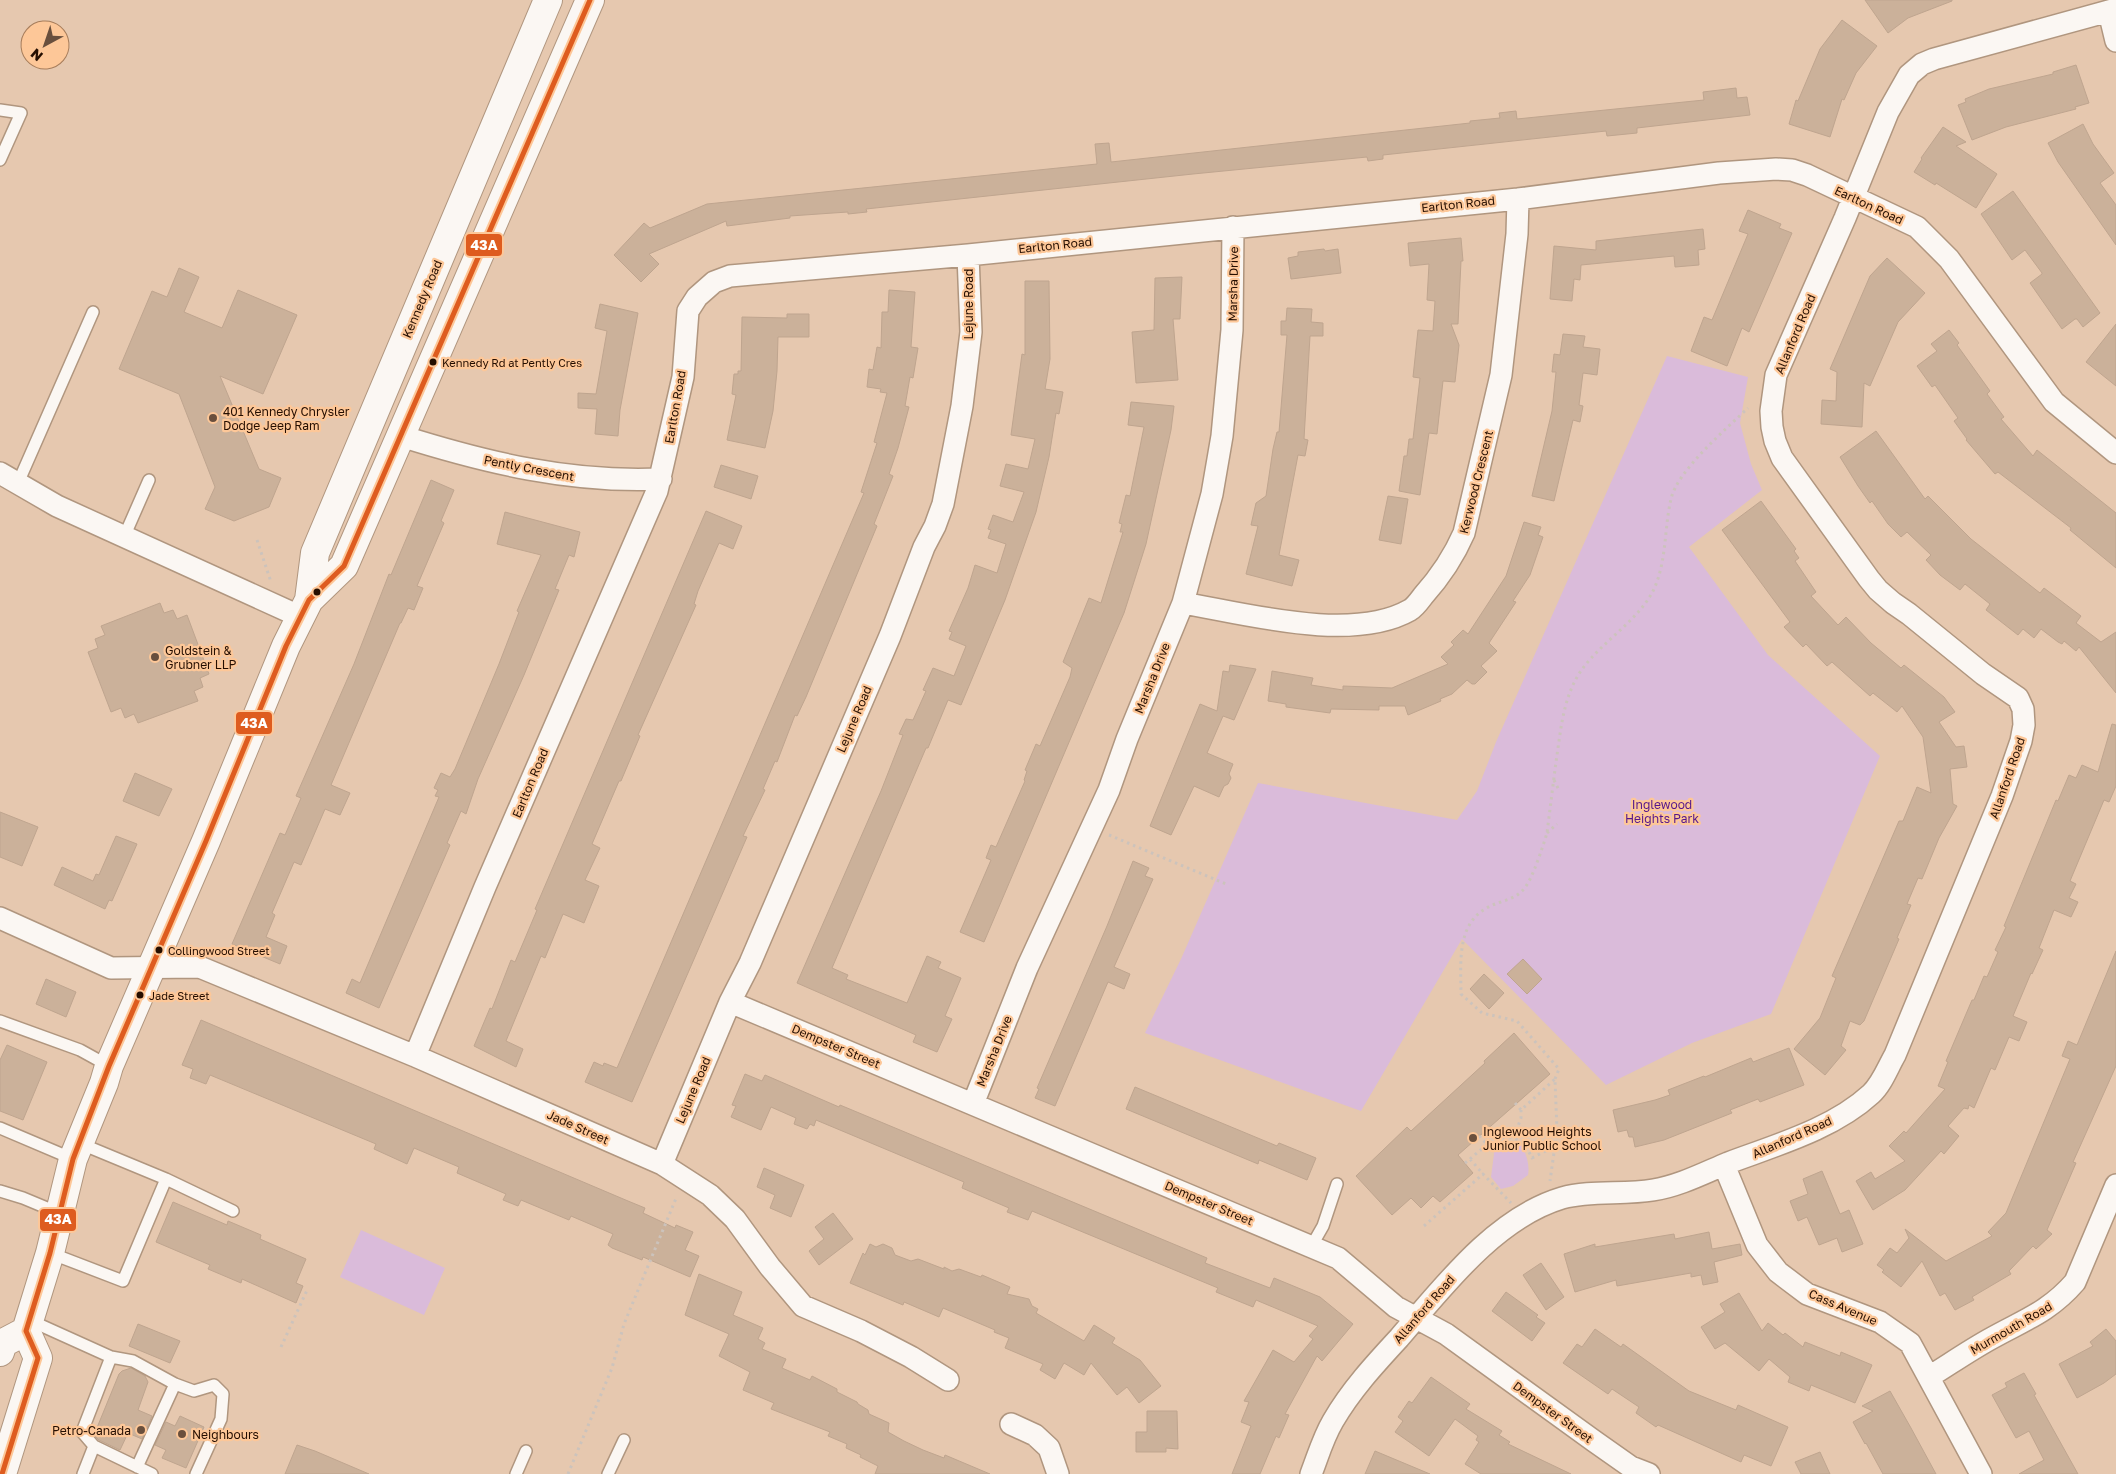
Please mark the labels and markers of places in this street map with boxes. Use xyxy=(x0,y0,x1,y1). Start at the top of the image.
place label: Kennedy Rd at Pently Cres xyxy=(442,356,582,369)
marker: Kennedy Rd at Pently Cres xyxy=(428,357,438,367)
place label: 401 Kennedy Chrysler Dodge Jeep Ram xyxy=(223,404,350,433)
marker: 401 Kennedy Chrysler Dodge Jeep Ram xyxy=(207,412,219,424)
unlabelled marker xyxy=(312,587,322,597)
place label: Goldstein & Grubner LLP xyxy=(165,643,236,672)
marker: Goldstein & Grubner LLP xyxy=(149,651,161,663)
place label: Collingwood Street xyxy=(168,944,270,957)
marker: Collingwood Street xyxy=(154,945,164,955)
place label: Jade Street xyxy=(149,989,210,1002)
marker: Jade Street xyxy=(135,990,145,1000)
place label: Inglewood Heights Junior Public School xyxy=(1483,1124,1601,1153)
marker: Inglewood Heights Junior Public School xyxy=(1467,1132,1479,1144)
place label: Petro-Canada xyxy=(52,1423,131,1438)
marker: Petro-Canada xyxy=(135,1424,147,1436)
place label: Neighbours xyxy=(192,1427,259,1442)
marker: Neighbours xyxy=(176,1428,188,1440)

